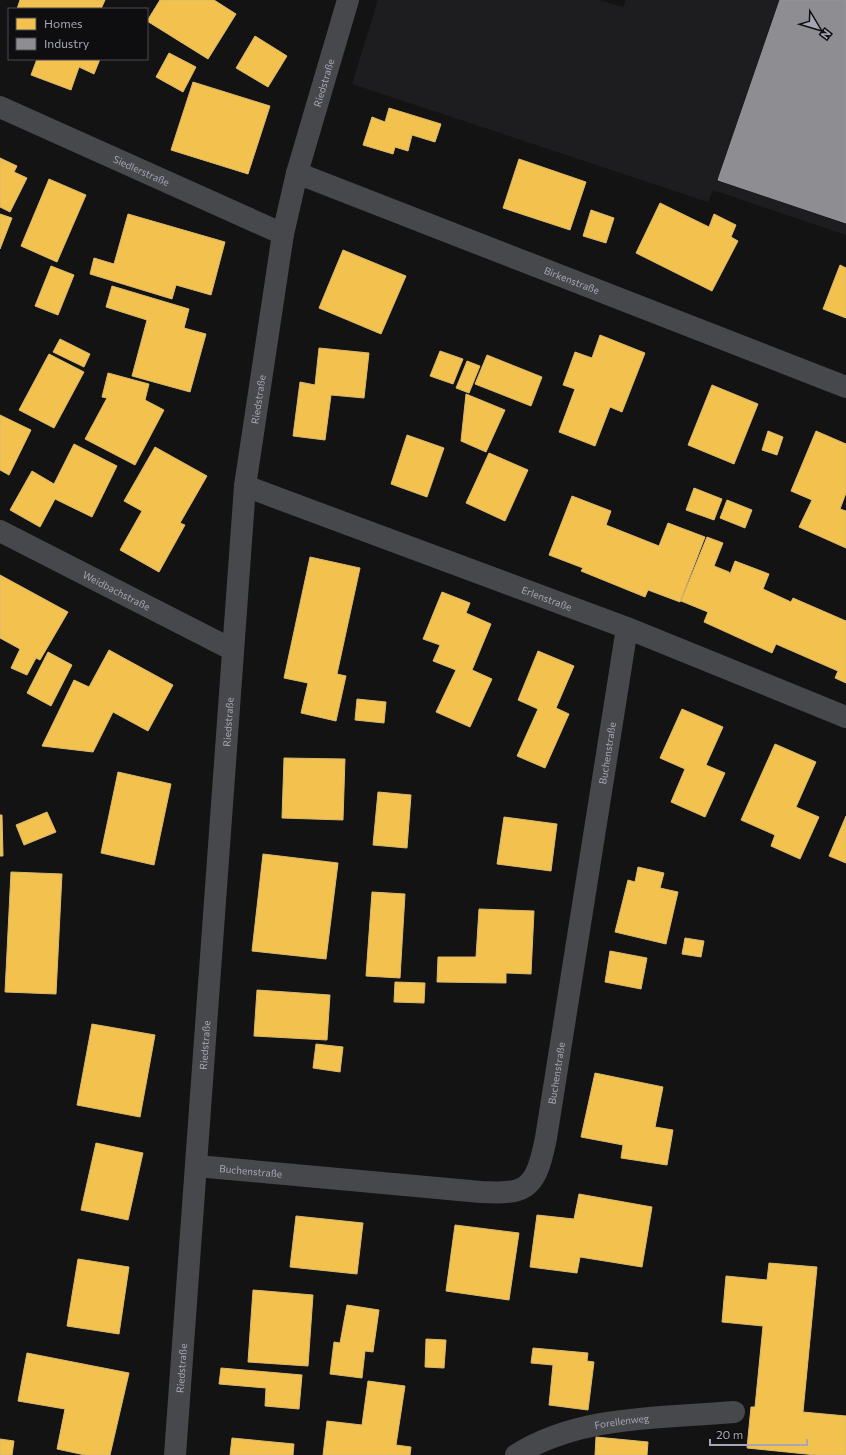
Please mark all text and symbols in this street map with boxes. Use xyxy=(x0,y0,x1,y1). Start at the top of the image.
legend xyxy=(8,8,148,60)
north arrow xyxy=(798,8,838,48)
text: Homes xyxy=(44,16,82,30)
text: N xyxy=(819,27,834,42)
text: Industry xyxy=(44,36,89,50)
street label: Riedstraße xyxy=(311,57,336,108)
street label: Siedlerstraße xyxy=(111,153,171,188)
street label: Birkenstraße xyxy=(542,264,601,296)
street label: Riedstraße xyxy=(248,374,268,425)
street label: Weidbachstraße xyxy=(81,568,152,613)
street label: Erlenstraße xyxy=(520,583,574,613)
street label: Riedstraße xyxy=(220,697,236,747)
street label: Buchenstraße xyxy=(596,721,618,785)
street label: Riedstraße xyxy=(197,1020,212,1070)
street label: Buchenstraße xyxy=(545,1041,567,1105)
street label: Buchenstraße xyxy=(219,1162,283,1180)
street label: Riedstraße xyxy=(174,1343,189,1393)
street label: Forellenweg xyxy=(593,1412,650,1431)
scale bar xyxy=(710,1421,807,1447)
text: 20 m xyxy=(716,1427,743,1441)

